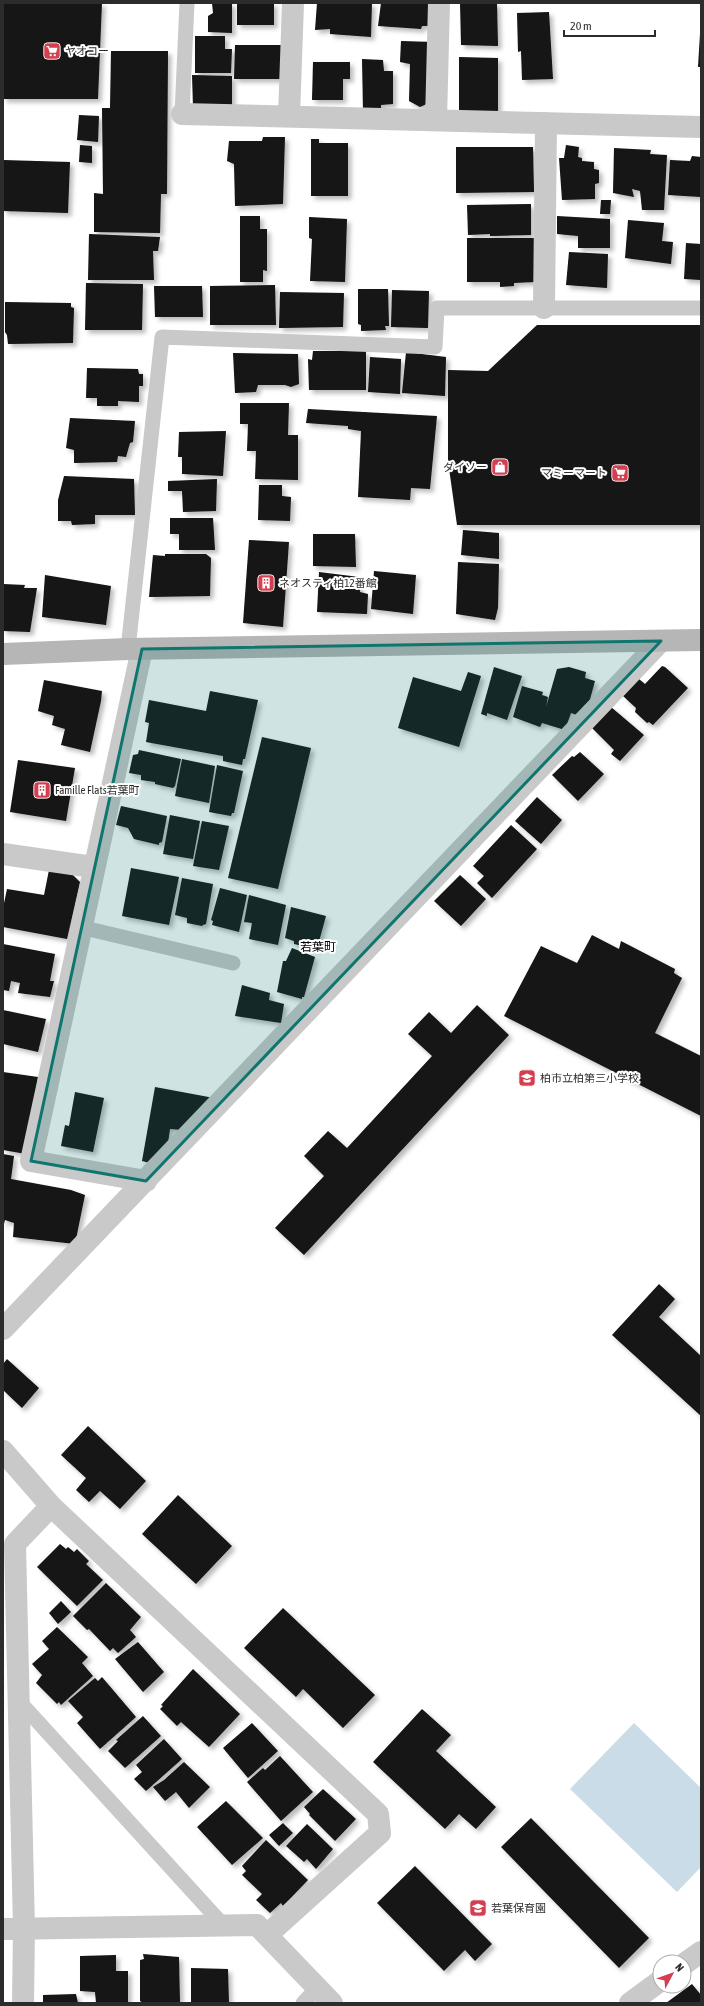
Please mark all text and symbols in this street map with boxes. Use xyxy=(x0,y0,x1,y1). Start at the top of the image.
scale bar xyxy=(564,12,655,38)
text: 20 m xyxy=(570,19,592,33)
supermarket icon: ヤオコー xyxy=(42,41,62,61)
place label: ヤオコー xyxy=(65,45,109,57)
shop icon: ダイソー xyxy=(490,457,510,477)
place label: ダイソー xyxy=(443,461,487,473)
supermarket icon: マミーマート xyxy=(610,463,630,483)
place label: マミーマート xyxy=(541,467,607,479)
building icon: ネオスティ柏12番館 xyxy=(256,573,276,593)
place label: ネオスティ柏12番館 xyxy=(279,577,377,589)
building icon: Famille Flats若葉町 xyxy=(32,780,52,800)
place label: Famille Flats若葉町 xyxy=(55,784,140,796)
district label: 若葉町 xyxy=(300,940,336,954)
school or university icon: 柏市立柏第三小学校 xyxy=(517,1068,537,1088)
place label: 柏市立柏第三小学校 xyxy=(540,1072,639,1084)
school or university icon: 若葉保育園 xyxy=(468,1898,488,1918)
place label: 若葉保育園 xyxy=(491,1902,546,1914)
north arrow xyxy=(652,1954,692,1994)
text: N xyxy=(673,1961,686,1974)

